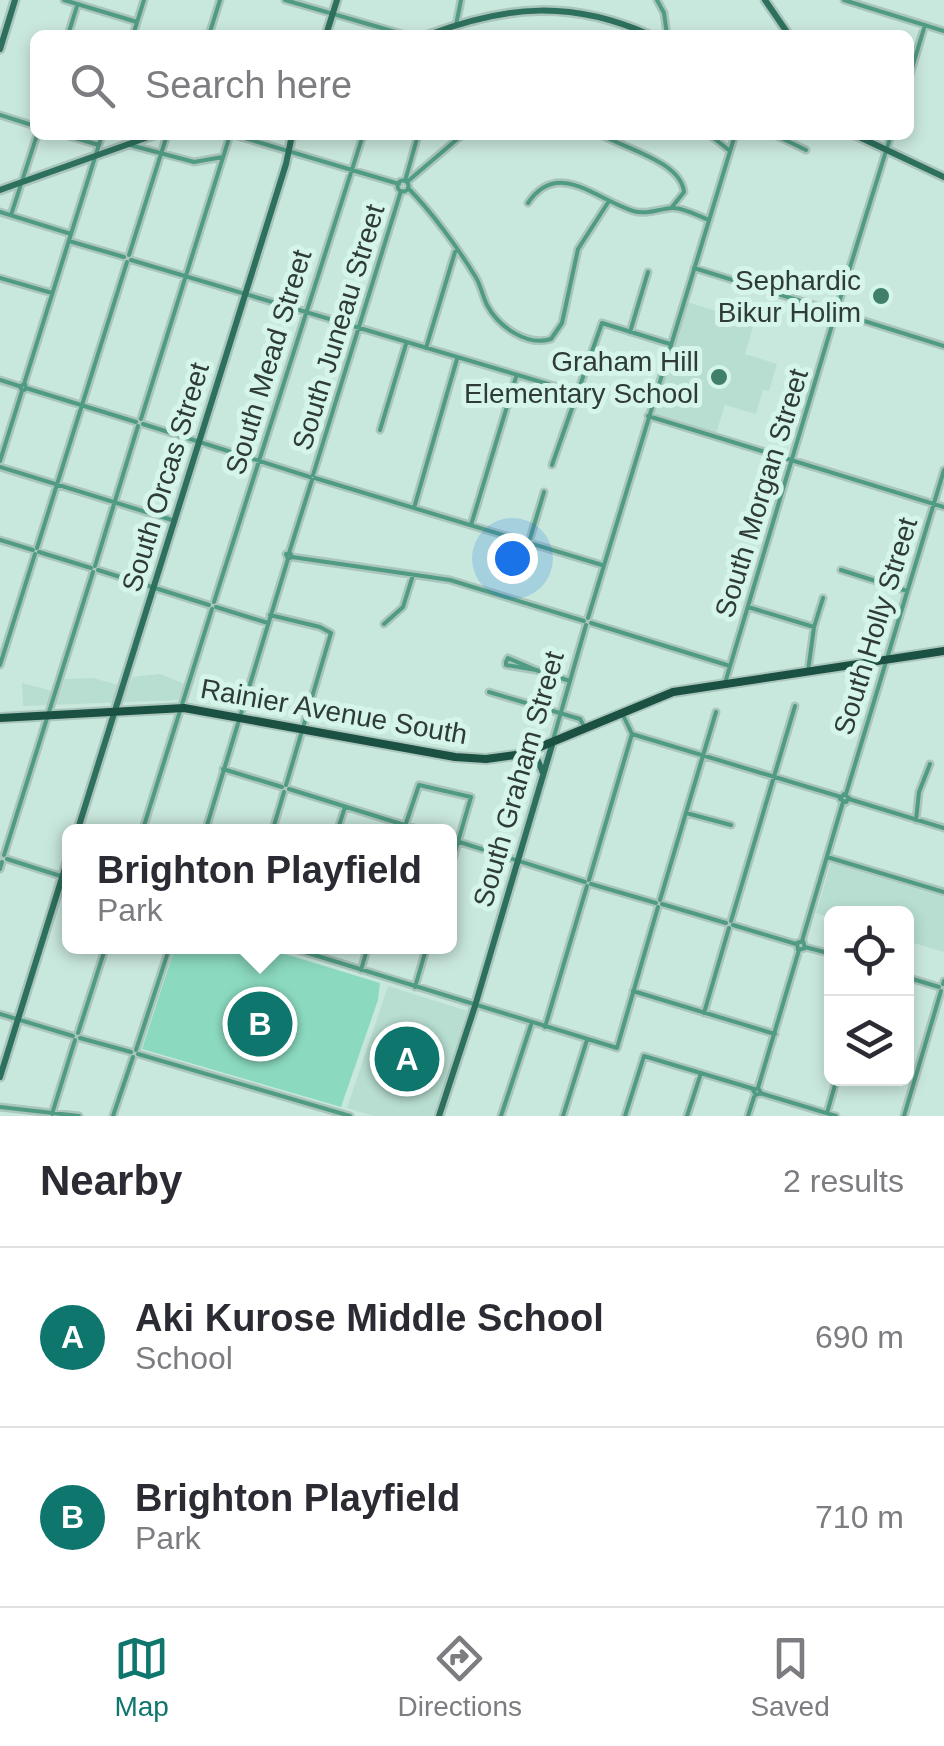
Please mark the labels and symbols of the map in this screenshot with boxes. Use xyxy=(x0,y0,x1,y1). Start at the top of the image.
street label: South Juneau Street xyxy=(286,200,391,454)
street label: South Mead Street xyxy=(220,246,317,478)
place label: Sephardic Bikur Holim xyxy=(718,265,861,328)
marker: Sephardic Bikur Holim xyxy=(870,285,892,307)
place label: Graham Hill Elementary School xyxy=(464,346,699,409)
street label: South Orcas Street xyxy=(116,359,215,596)
street label: South Morgan Street xyxy=(709,365,814,621)
marker: Graham Hill Elementary School xyxy=(708,366,730,388)
street label: South Holly Street xyxy=(828,514,923,739)
your location xyxy=(487,533,538,584)
street label: South Graham Street xyxy=(467,647,570,911)
street label: Rainier Avenue South xyxy=(198,673,470,750)
pin: B xyxy=(228,986,292,1062)
pin: A xyxy=(374,1022,440,1096)

